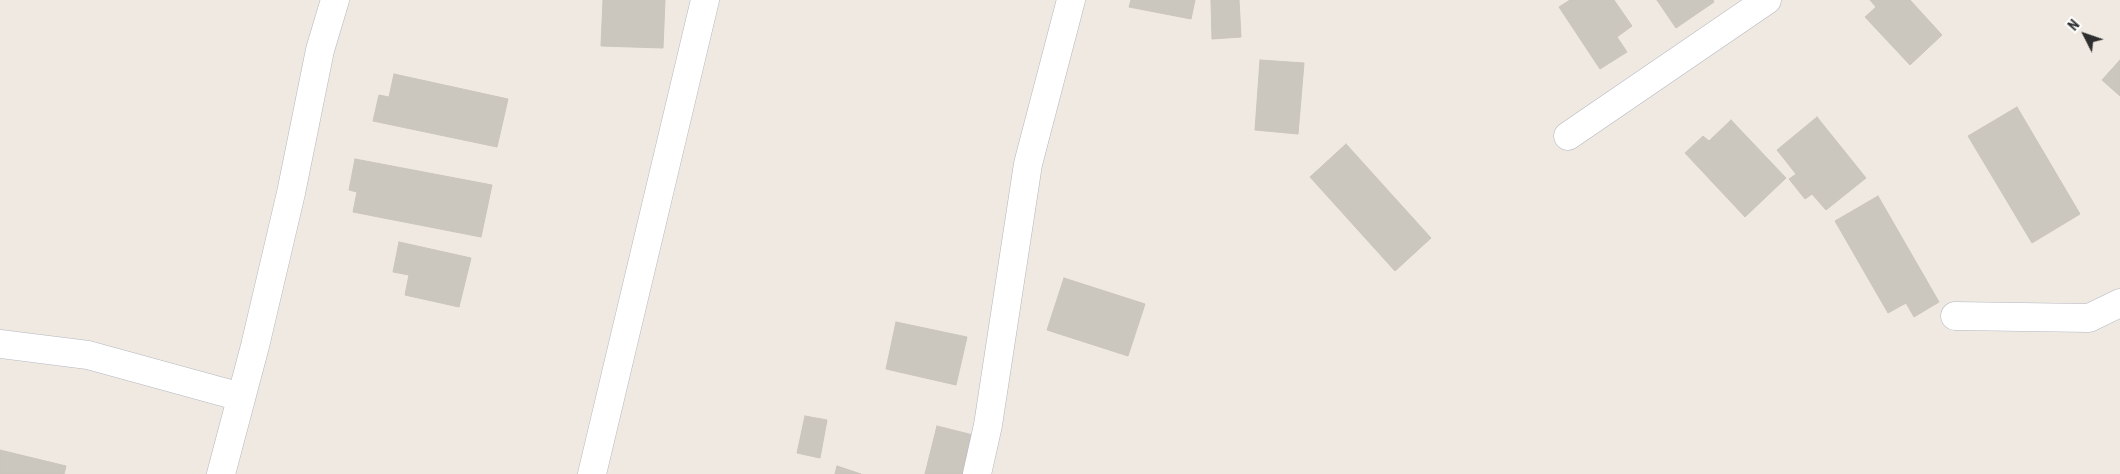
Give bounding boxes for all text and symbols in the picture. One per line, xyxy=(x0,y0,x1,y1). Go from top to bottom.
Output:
north arrow xyxy=(2060,10,2110,60)
text: N xyxy=(2065,17,2083,34)

